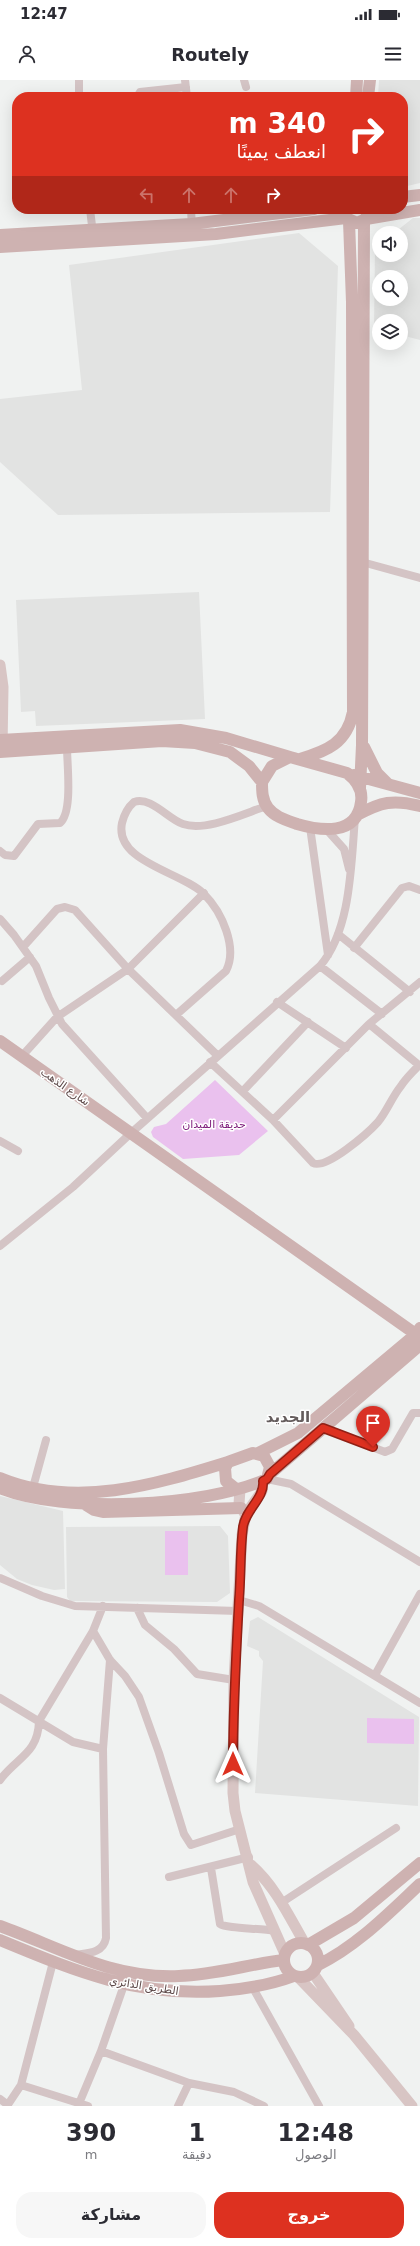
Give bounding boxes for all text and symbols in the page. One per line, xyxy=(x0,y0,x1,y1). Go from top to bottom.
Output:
text: 12:47 xyxy=(20,5,68,23)
icon: person xyxy=(16,43,38,65)
icon: menu xyxy=(382,43,404,65)
text: Routely xyxy=(171,44,249,65)
text: 340 m xyxy=(229,107,326,140)
icon: right xyxy=(340,108,392,160)
text: انعطف يمينًا xyxy=(236,141,326,162)
icon: left xyxy=(136,184,158,206)
icon: ahead xyxy=(178,184,200,206)
icon: ahead xyxy=(220,184,242,206)
icon: right xyxy=(262,184,284,206)
map controls xyxy=(372,226,408,350)
button: sound xyxy=(372,226,408,262)
button: search xyxy=(372,270,408,306)
button: layers xyxy=(372,314,408,350)
street label: شارع الذهب xyxy=(38,1065,92,1109)
park label: حديقة الميدان xyxy=(182,1118,246,1131)
pin xyxy=(356,1406,390,1447)
district label: الجديد xyxy=(266,1408,310,1426)
icon: arrive xyxy=(362,1412,384,1434)
position arrow xyxy=(212,1743,254,1785)
street label: الطريق الدائري xyxy=(108,1974,180,1999)
text: 390 xyxy=(66,2119,116,2147)
text: 1 xyxy=(189,2119,205,2147)
text: 12:48 xyxy=(278,2119,354,2147)
text: m xyxy=(85,2147,97,2162)
text: دقيقة xyxy=(182,2147,212,2162)
text: الوصول xyxy=(295,2147,337,2162)
button: مشاركة xyxy=(16,2192,206,2238)
button: خروج xyxy=(214,2192,404,2238)

